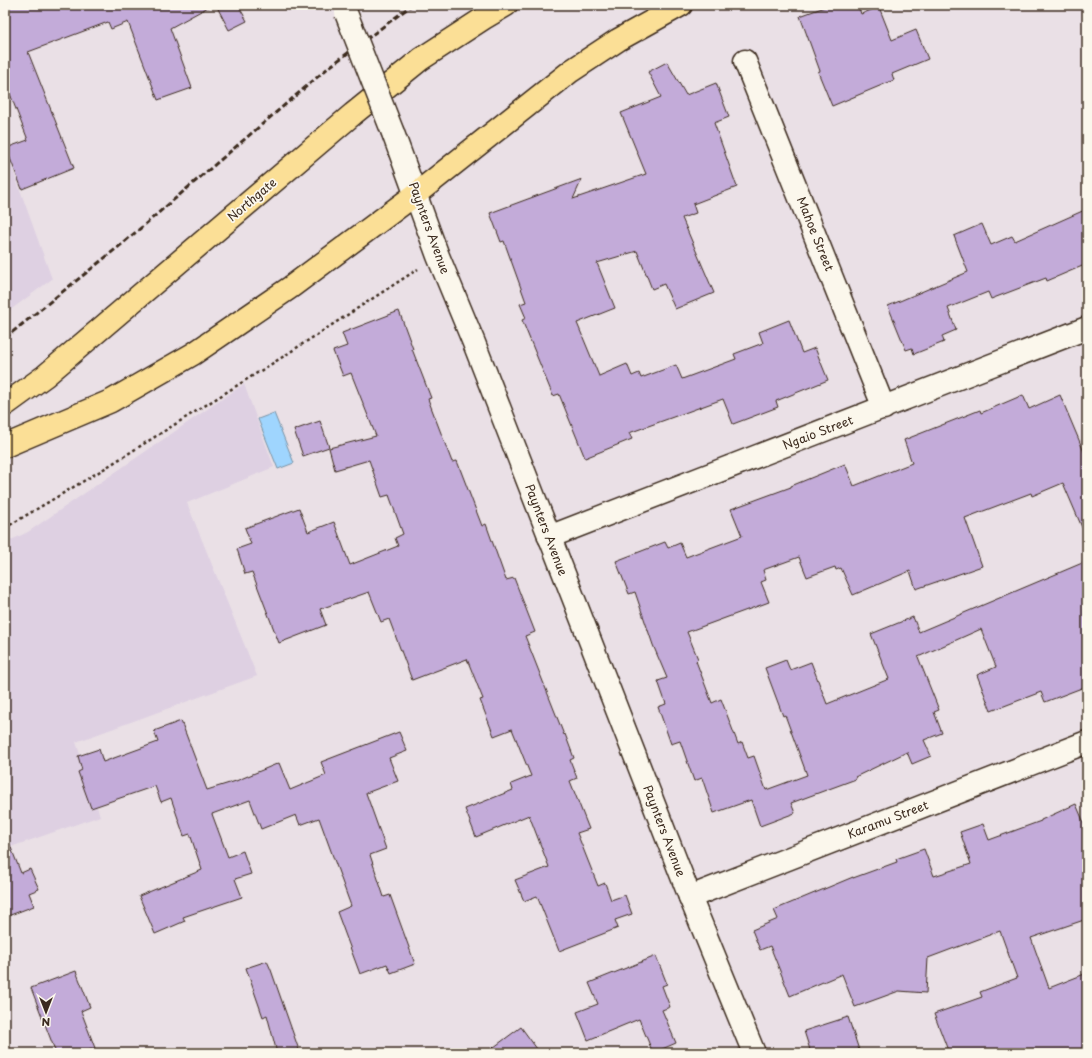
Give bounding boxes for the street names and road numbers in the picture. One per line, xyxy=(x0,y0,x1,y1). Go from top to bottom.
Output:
street label: Northgate xyxy=(223,173,280,225)
street label: Paynters Avenue xyxy=(405,179,455,277)
street label: Mahoe Street xyxy=(793,194,839,274)
street label: Ngaio Street xyxy=(780,410,856,454)
street label: Paynters Avenue xyxy=(521,481,573,578)
street label: Paynters Avenue xyxy=(639,782,691,879)
street label: Karamu Street xyxy=(845,795,931,843)

